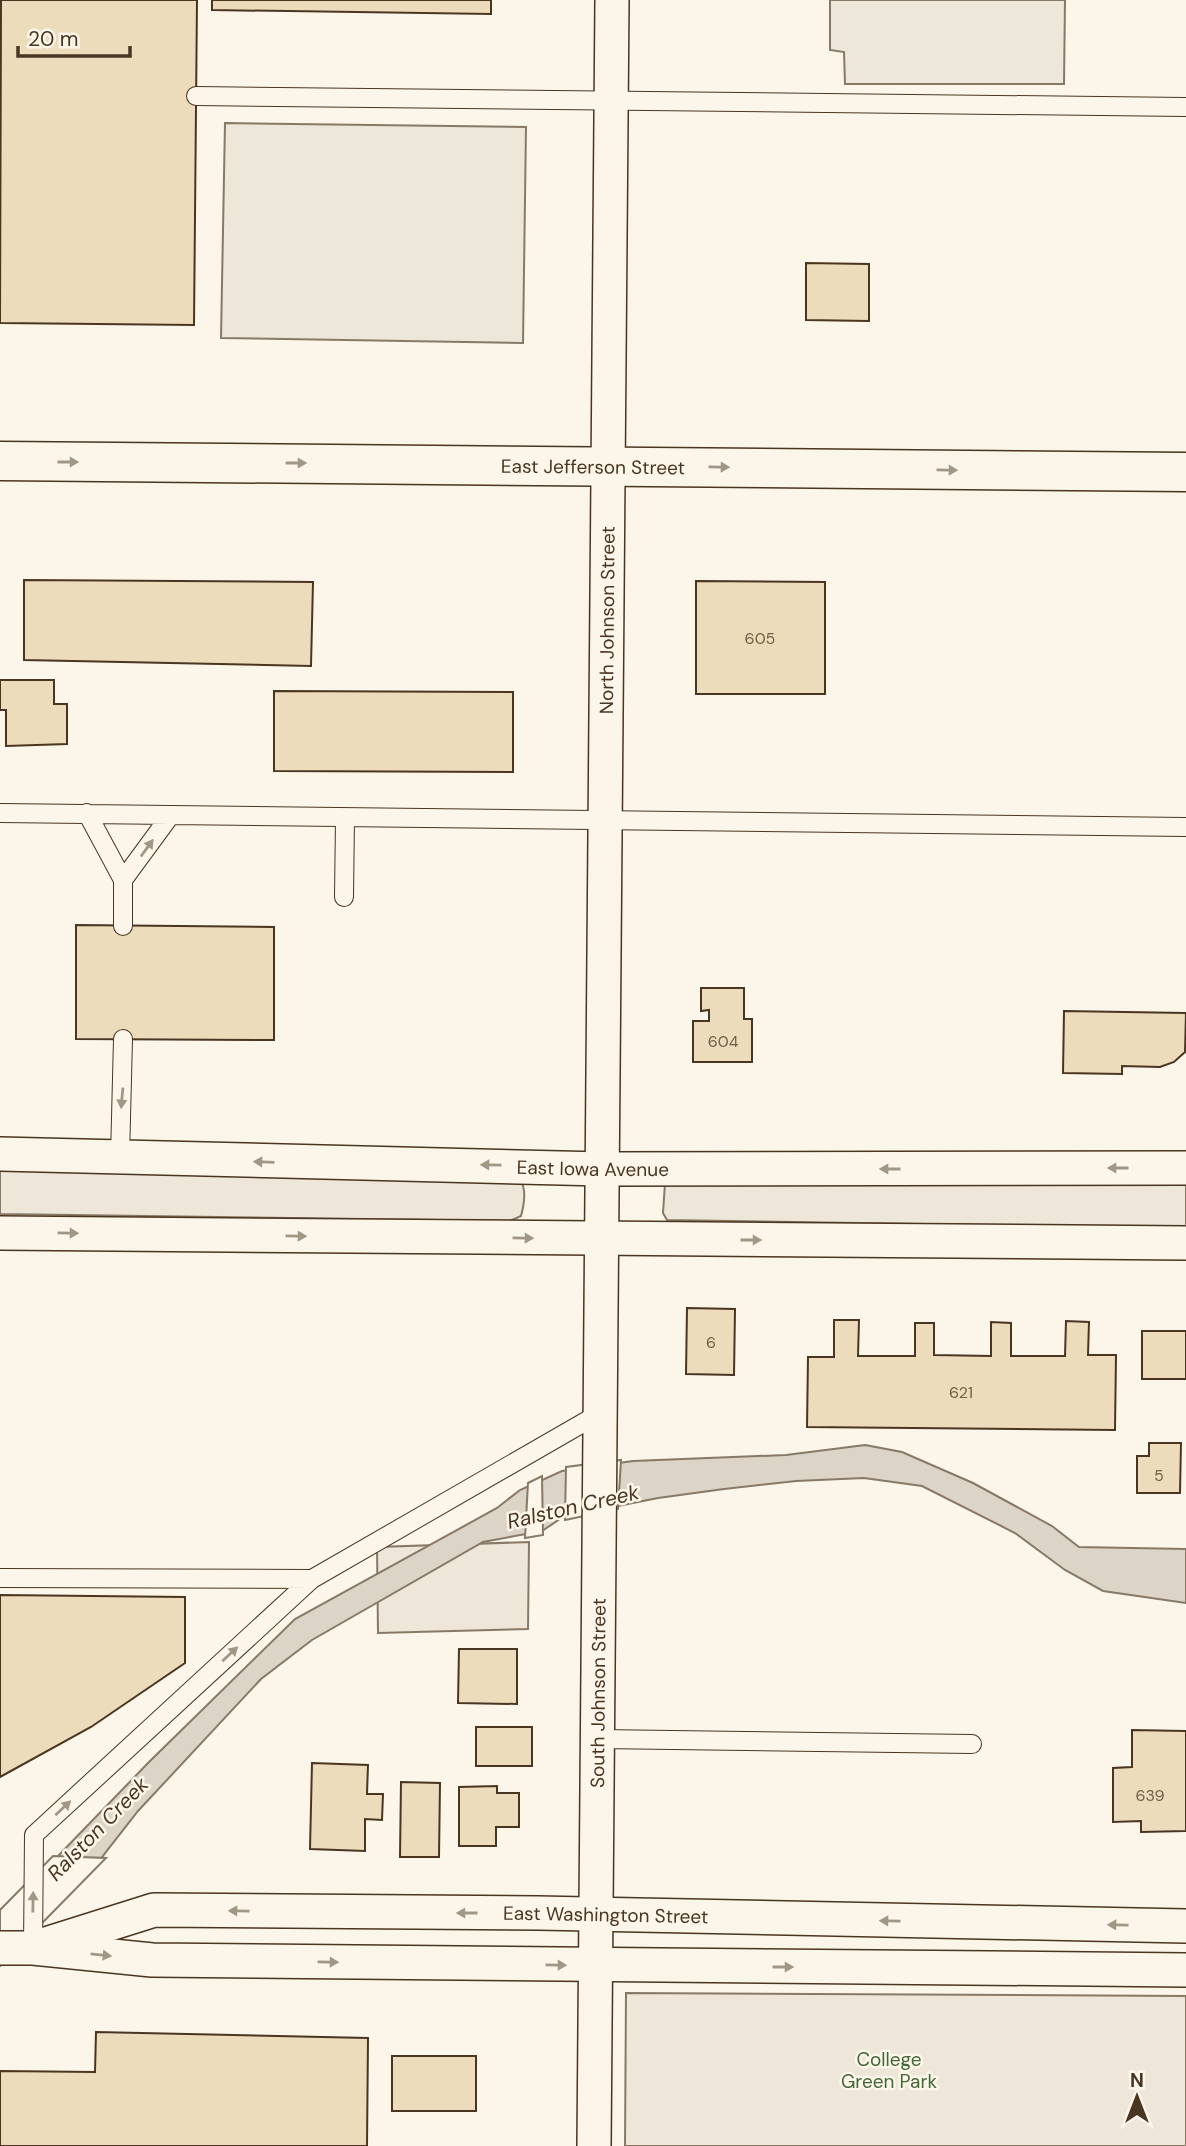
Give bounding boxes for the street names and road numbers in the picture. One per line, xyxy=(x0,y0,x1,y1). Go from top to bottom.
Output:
street label: East Jefferson Street xyxy=(501,454,685,480)
street label: North Johnson Street xyxy=(594,526,621,714)
street label: East Iowa Avenue xyxy=(516,1155,669,1182)
street label: South Johnson Street xyxy=(585,1598,612,1788)
street label: East Washington Street xyxy=(503,1901,709,1929)

